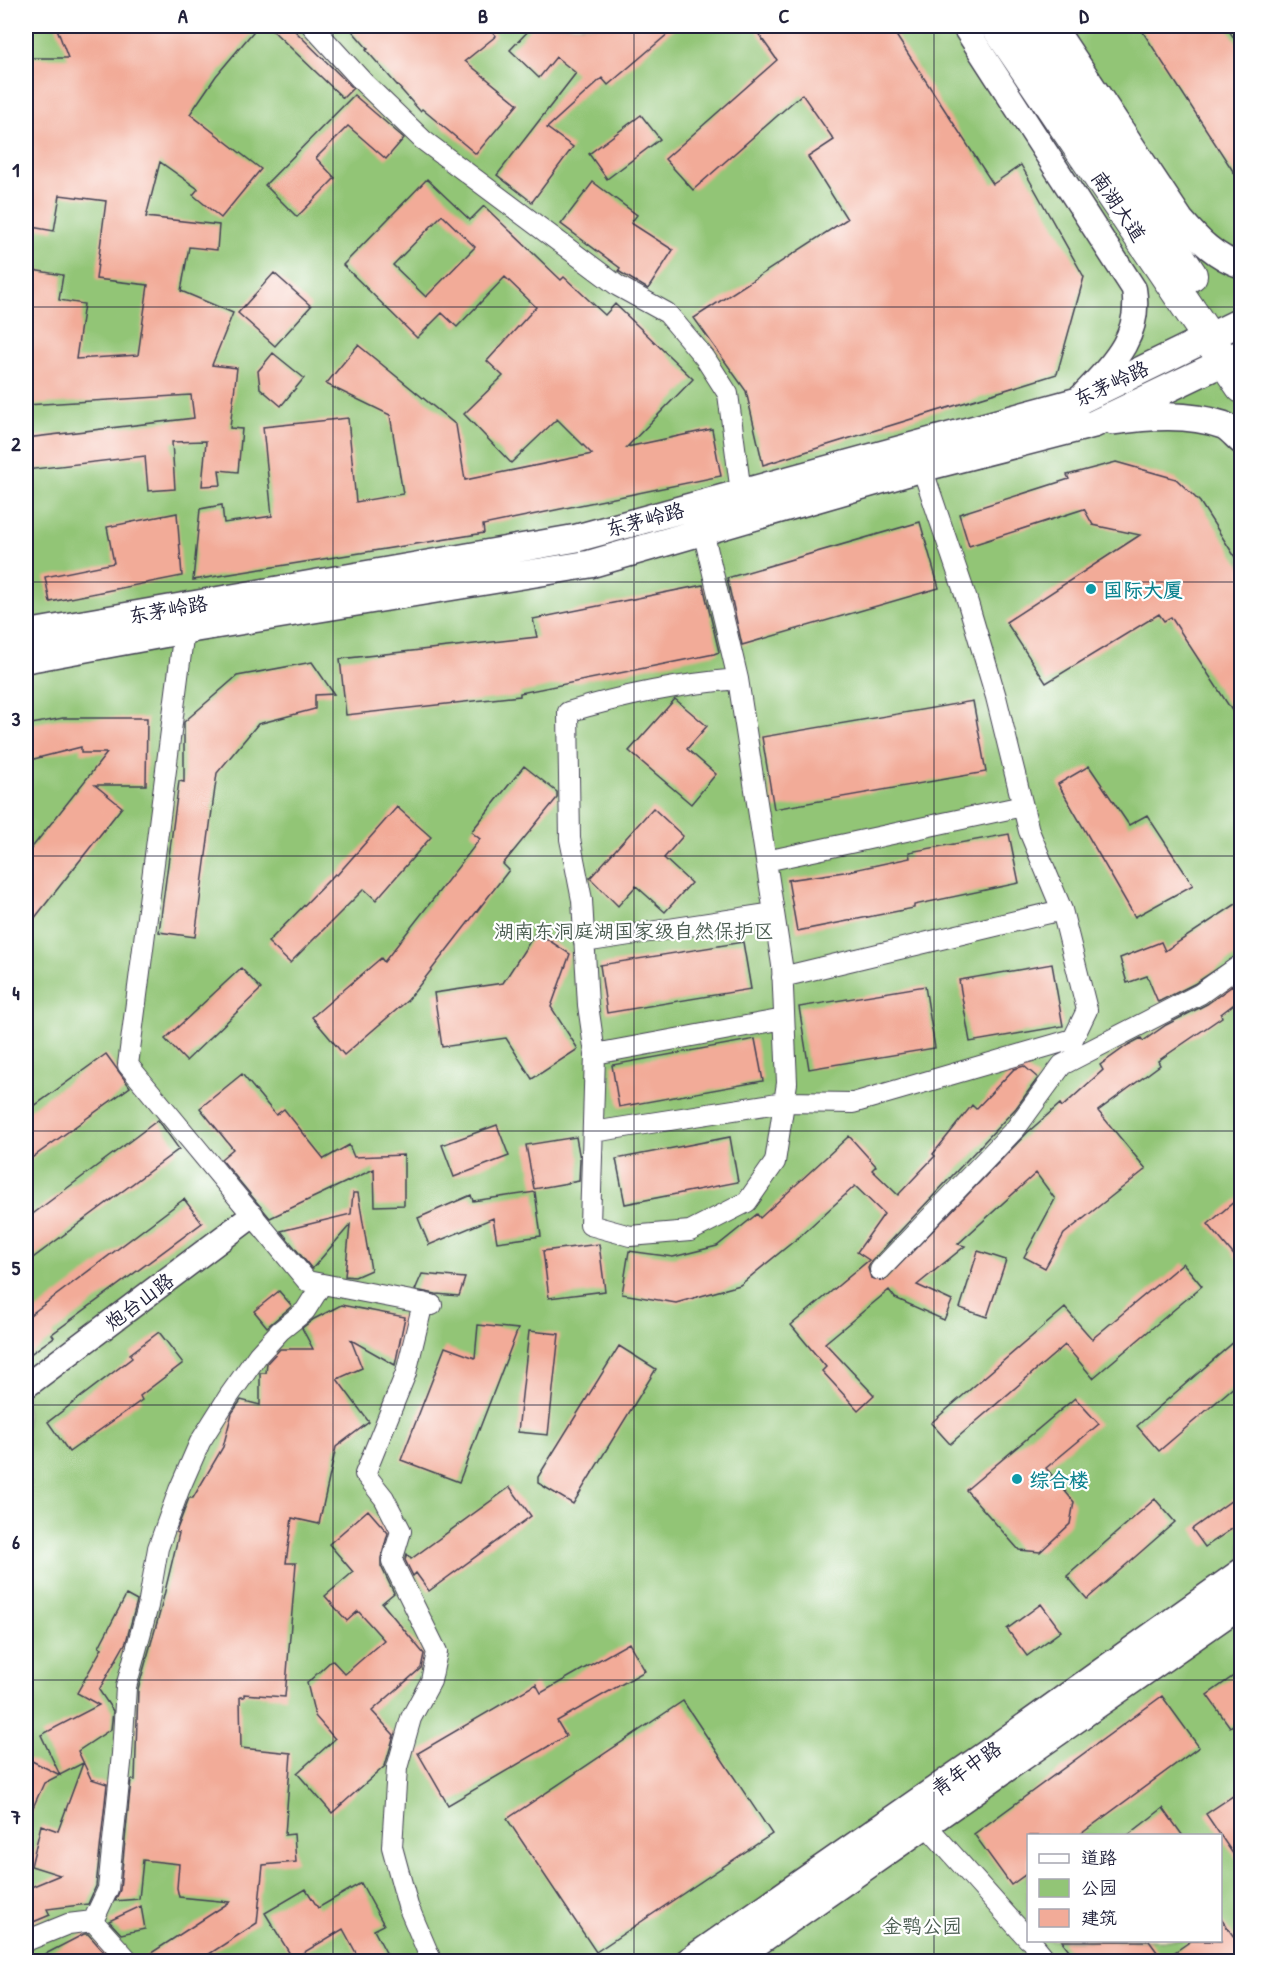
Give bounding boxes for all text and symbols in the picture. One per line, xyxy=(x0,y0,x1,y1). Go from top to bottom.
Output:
text: A xyxy=(178,2,188,29)
text: B xyxy=(478,2,488,29)
text: C xyxy=(779,2,790,29)
text: D xyxy=(1079,2,1089,29)
text: 1 xyxy=(12,156,20,183)
street label: 南湖大道 xyxy=(1085,165,1153,247)
street label: 东茅岭路 xyxy=(1069,353,1154,412)
text: 2 xyxy=(11,430,21,457)
street label: 东茅岭路 xyxy=(603,495,688,542)
place label: 国际大厦 xyxy=(1103,576,1183,603)
marker: 国际大厦 xyxy=(1084,582,1098,596)
street label: 东茅岭路 xyxy=(126,589,211,629)
text: 3 xyxy=(12,705,21,732)
park label: 湖南东洞庭湖国家级自然保护区 xyxy=(494,917,774,944)
text: 4 xyxy=(12,979,20,1006)
text: 5 xyxy=(12,1254,21,1281)
street label: 炮台山路 xyxy=(99,1266,180,1336)
place label: 综合楼 xyxy=(1029,1466,1089,1493)
marker: 综合楼 xyxy=(1010,1472,1024,1486)
text: 6 xyxy=(12,1528,20,1555)
street label: 青年中路 xyxy=(925,1733,1007,1802)
text: 7 xyxy=(10,1803,21,1830)
legend xyxy=(1027,1834,1222,1942)
text: 道路 xyxy=(1081,1845,1117,1870)
text: 公园 xyxy=(1081,1875,1117,1900)
text: 建筑 xyxy=(1081,1905,1117,1930)
park label: 金鹗公园 xyxy=(882,1912,962,1939)

